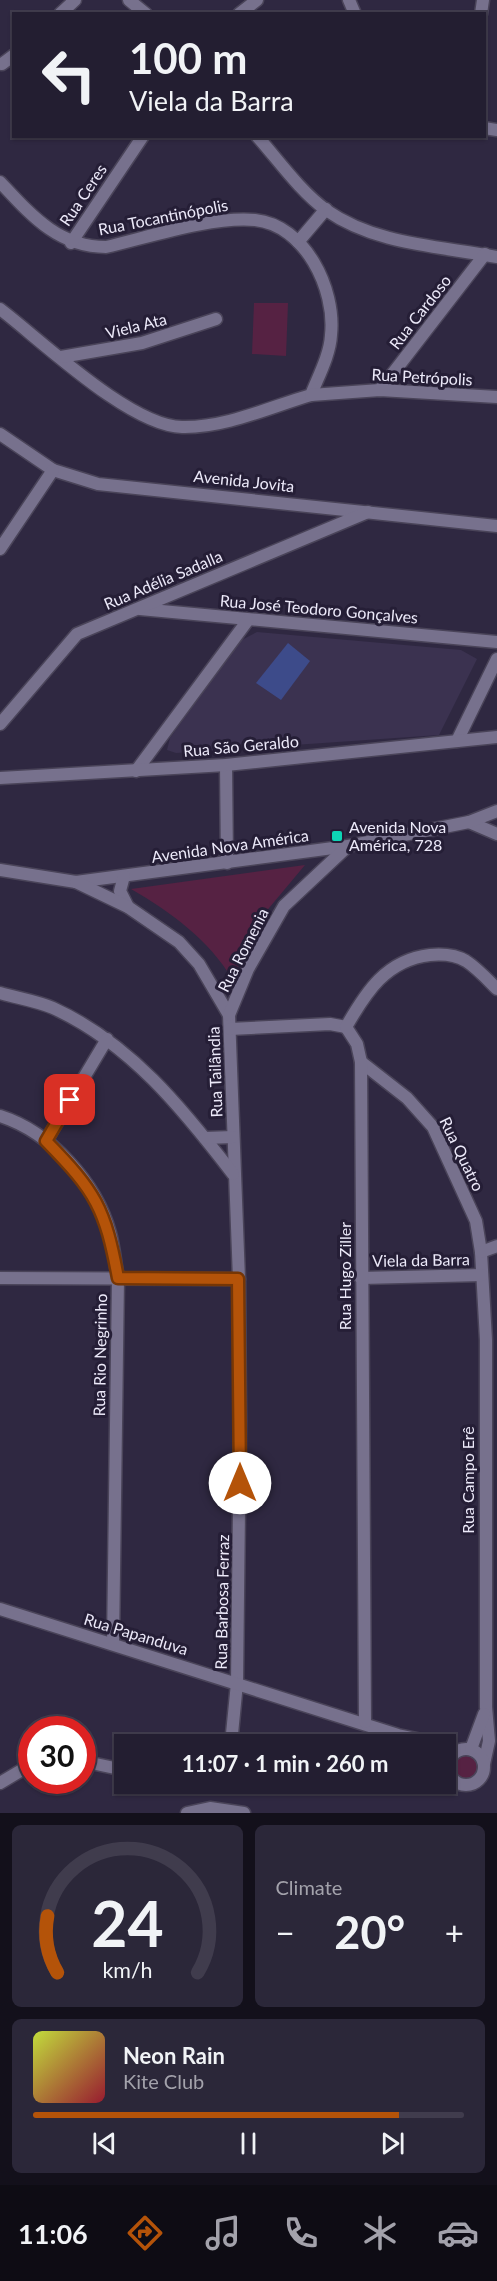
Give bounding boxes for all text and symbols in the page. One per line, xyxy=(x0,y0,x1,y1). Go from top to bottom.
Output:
text: 100 m xyxy=(129,33,247,83)
icon: left xyxy=(30,36,108,114)
text: Viela da Barra xyxy=(129,84,294,117)
street label: Rua Ceres xyxy=(55,160,110,229)
street label: Rua Tocantinópolis xyxy=(96,195,229,238)
street label: Rua Cardoso xyxy=(385,271,454,353)
street label: Viela Ata xyxy=(103,309,168,342)
street label: Rua Petrópolis xyxy=(371,364,473,389)
street label: Avenida Jovita xyxy=(193,466,295,495)
street label: Rua Adélia Sadalla xyxy=(101,546,225,613)
street label: Rua José Teodoro Gonçalves xyxy=(219,590,419,627)
street label: Rua São Geraldo xyxy=(182,731,299,760)
place label: Avenida Nova América, 728 xyxy=(349,817,446,854)
street label: Avenida Nova América xyxy=(150,825,310,866)
marker: Avenida Nova América, 728 xyxy=(330,829,344,843)
street label: Rua Romenia xyxy=(213,905,272,995)
street label: Rua Tailândia xyxy=(203,1026,226,1118)
pin xyxy=(44,1074,95,1125)
icon: arrive xyxy=(53,1083,86,1116)
street label: Rua Quatro xyxy=(436,1113,489,1194)
street label: Rua Hugo Ziller xyxy=(335,1222,354,1330)
street label: Viela da Barra xyxy=(372,1249,470,1270)
street label: Rua Rio Negrinho xyxy=(89,1293,110,1417)
street label: Rua Campo Erê xyxy=(458,1426,477,1534)
position arrow xyxy=(208,1451,272,1515)
street label: Rua Barbosa Ferraz xyxy=(211,1534,232,1670)
street label: Rua Papanduva xyxy=(82,1609,190,1658)
speed limit sign: 30 xyxy=(18,1716,96,1794)
text: 11:07 · 1 min · 260 m xyxy=(182,1750,388,1777)
text: Climate xyxy=(276,1875,342,1899)
text: 24 xyxy=(91,1885,163,1960)
text: 20° xyxy=(334,1905,405,1959)
text: − xyxy=(276,1912,295,1952)
text: + xyxy=(445,1912,464,1952)
text: km/h xyxy=(102,1957,152,1983)
text: Neon Rain xyxy=(123,2042,225,2069)
text: Kite Club xyxy=(123,2069,204,2093)
icon: previous xyxy=(88,2127,121,2160)
icon: pause xyxy=(232,2127,265,2160)
icon: next xyxy=(376,2127,409,2160)
icon: directions xyxy=(124,2212,166,2254)
icon: music xyxy=(202,2212,244,2254)
icon: phone xyxy=(280,2212,322,2254)
icon: climate xyxy=(359,2212,401,2254)
icon: car xyxy=(437,2212,479,2254)
text: 11:06 xyxy=(18,2217,88,2250)

